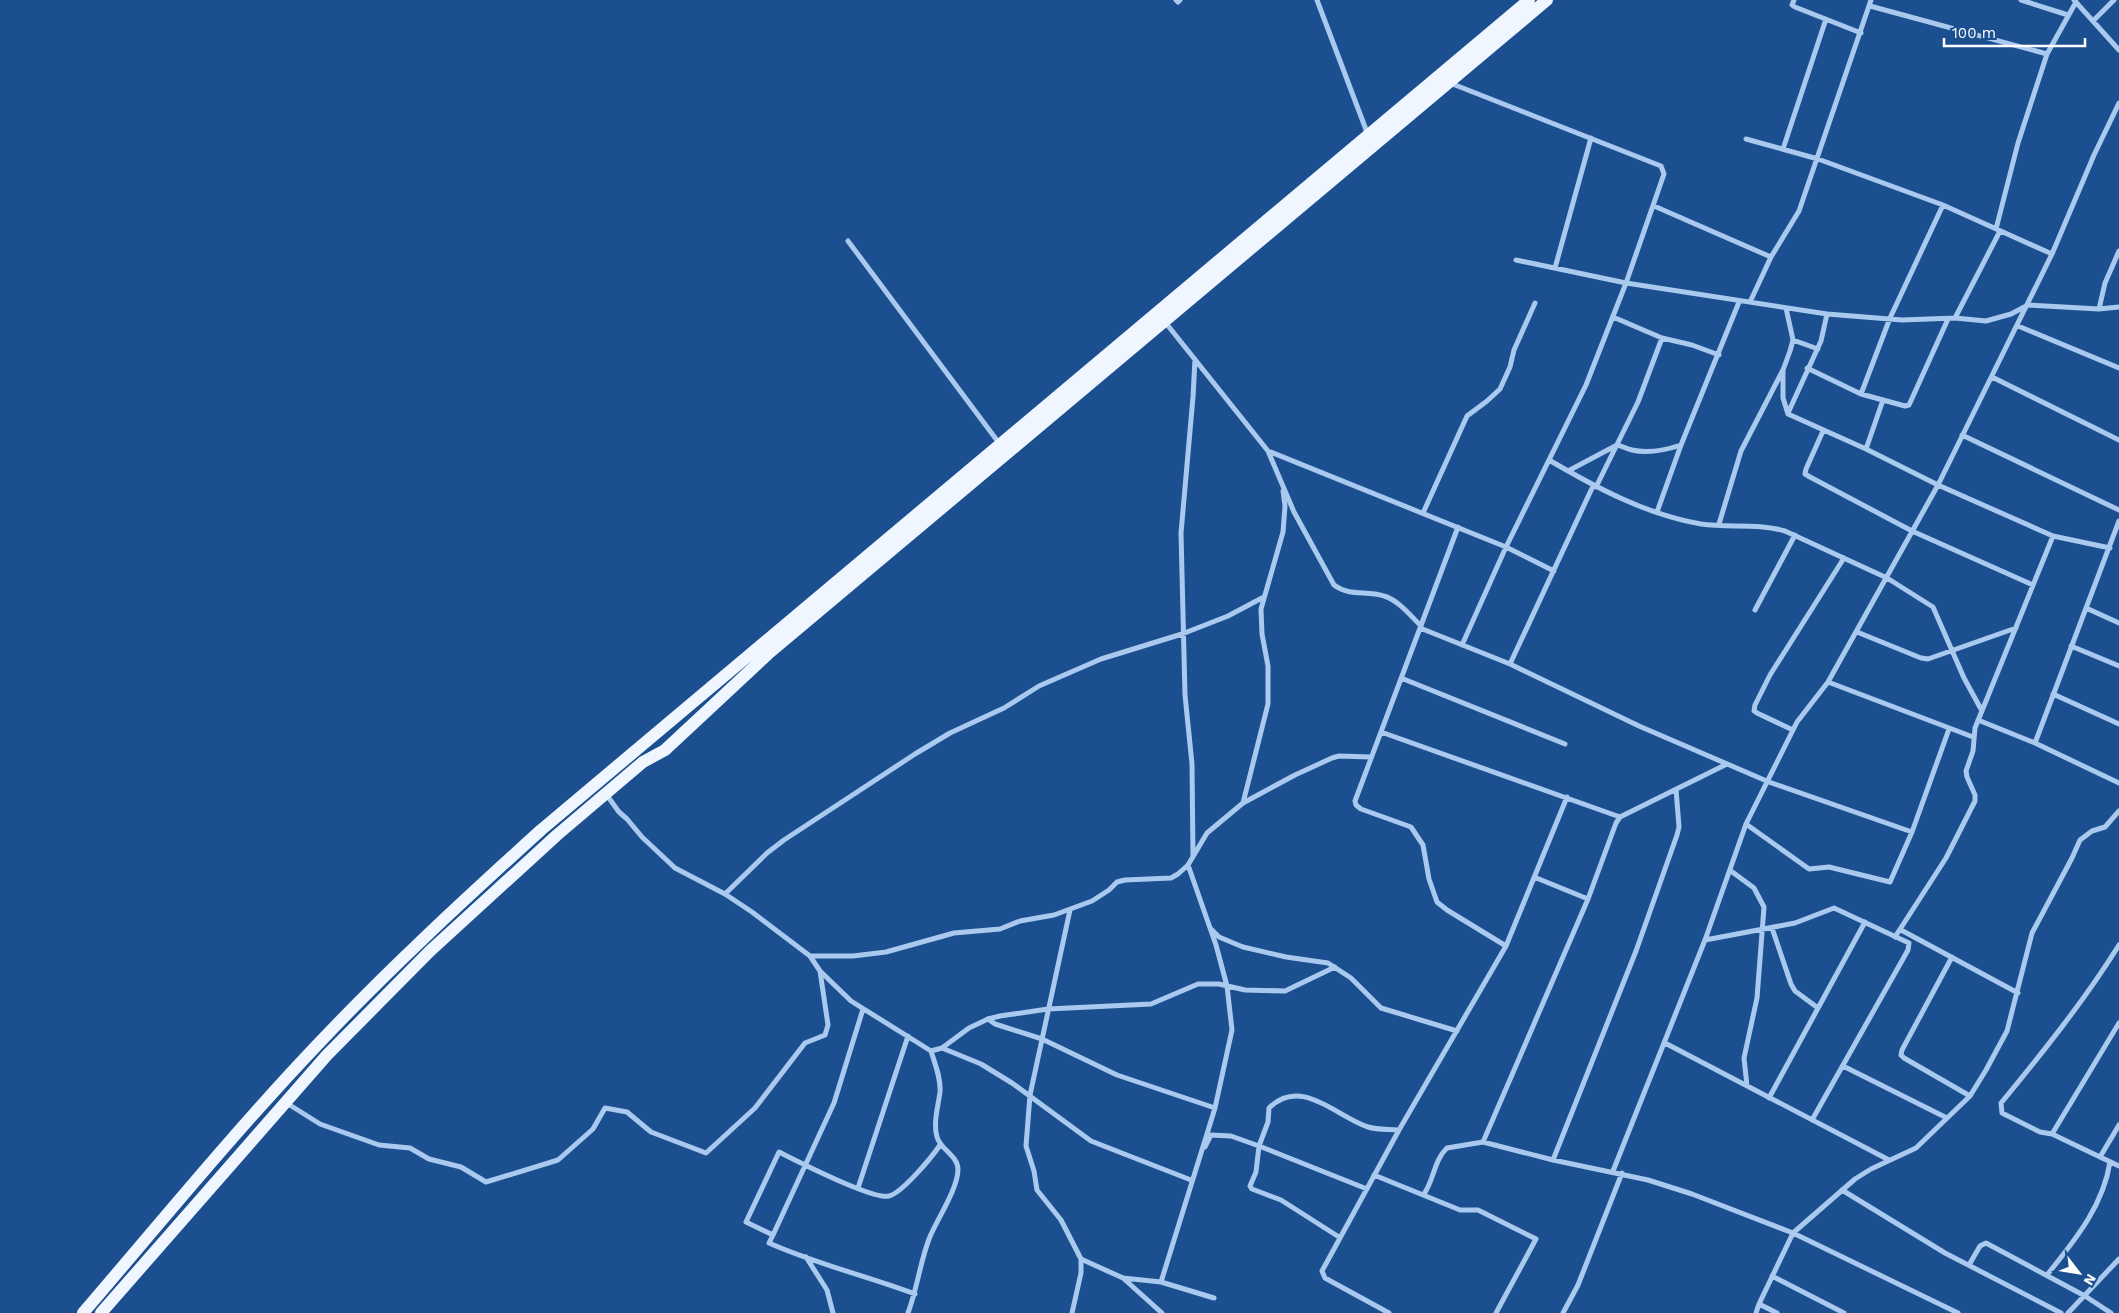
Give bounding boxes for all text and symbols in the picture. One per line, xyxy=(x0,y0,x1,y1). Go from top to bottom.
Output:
scale bar xyxy=(1944,15,2085,47)
text: 100 m xyxy=(1952,24,1996,42)
north arrow xyxy=(2054,1248,2104,1298)
text: N xyxy=(2081,1271,2100,1288)

